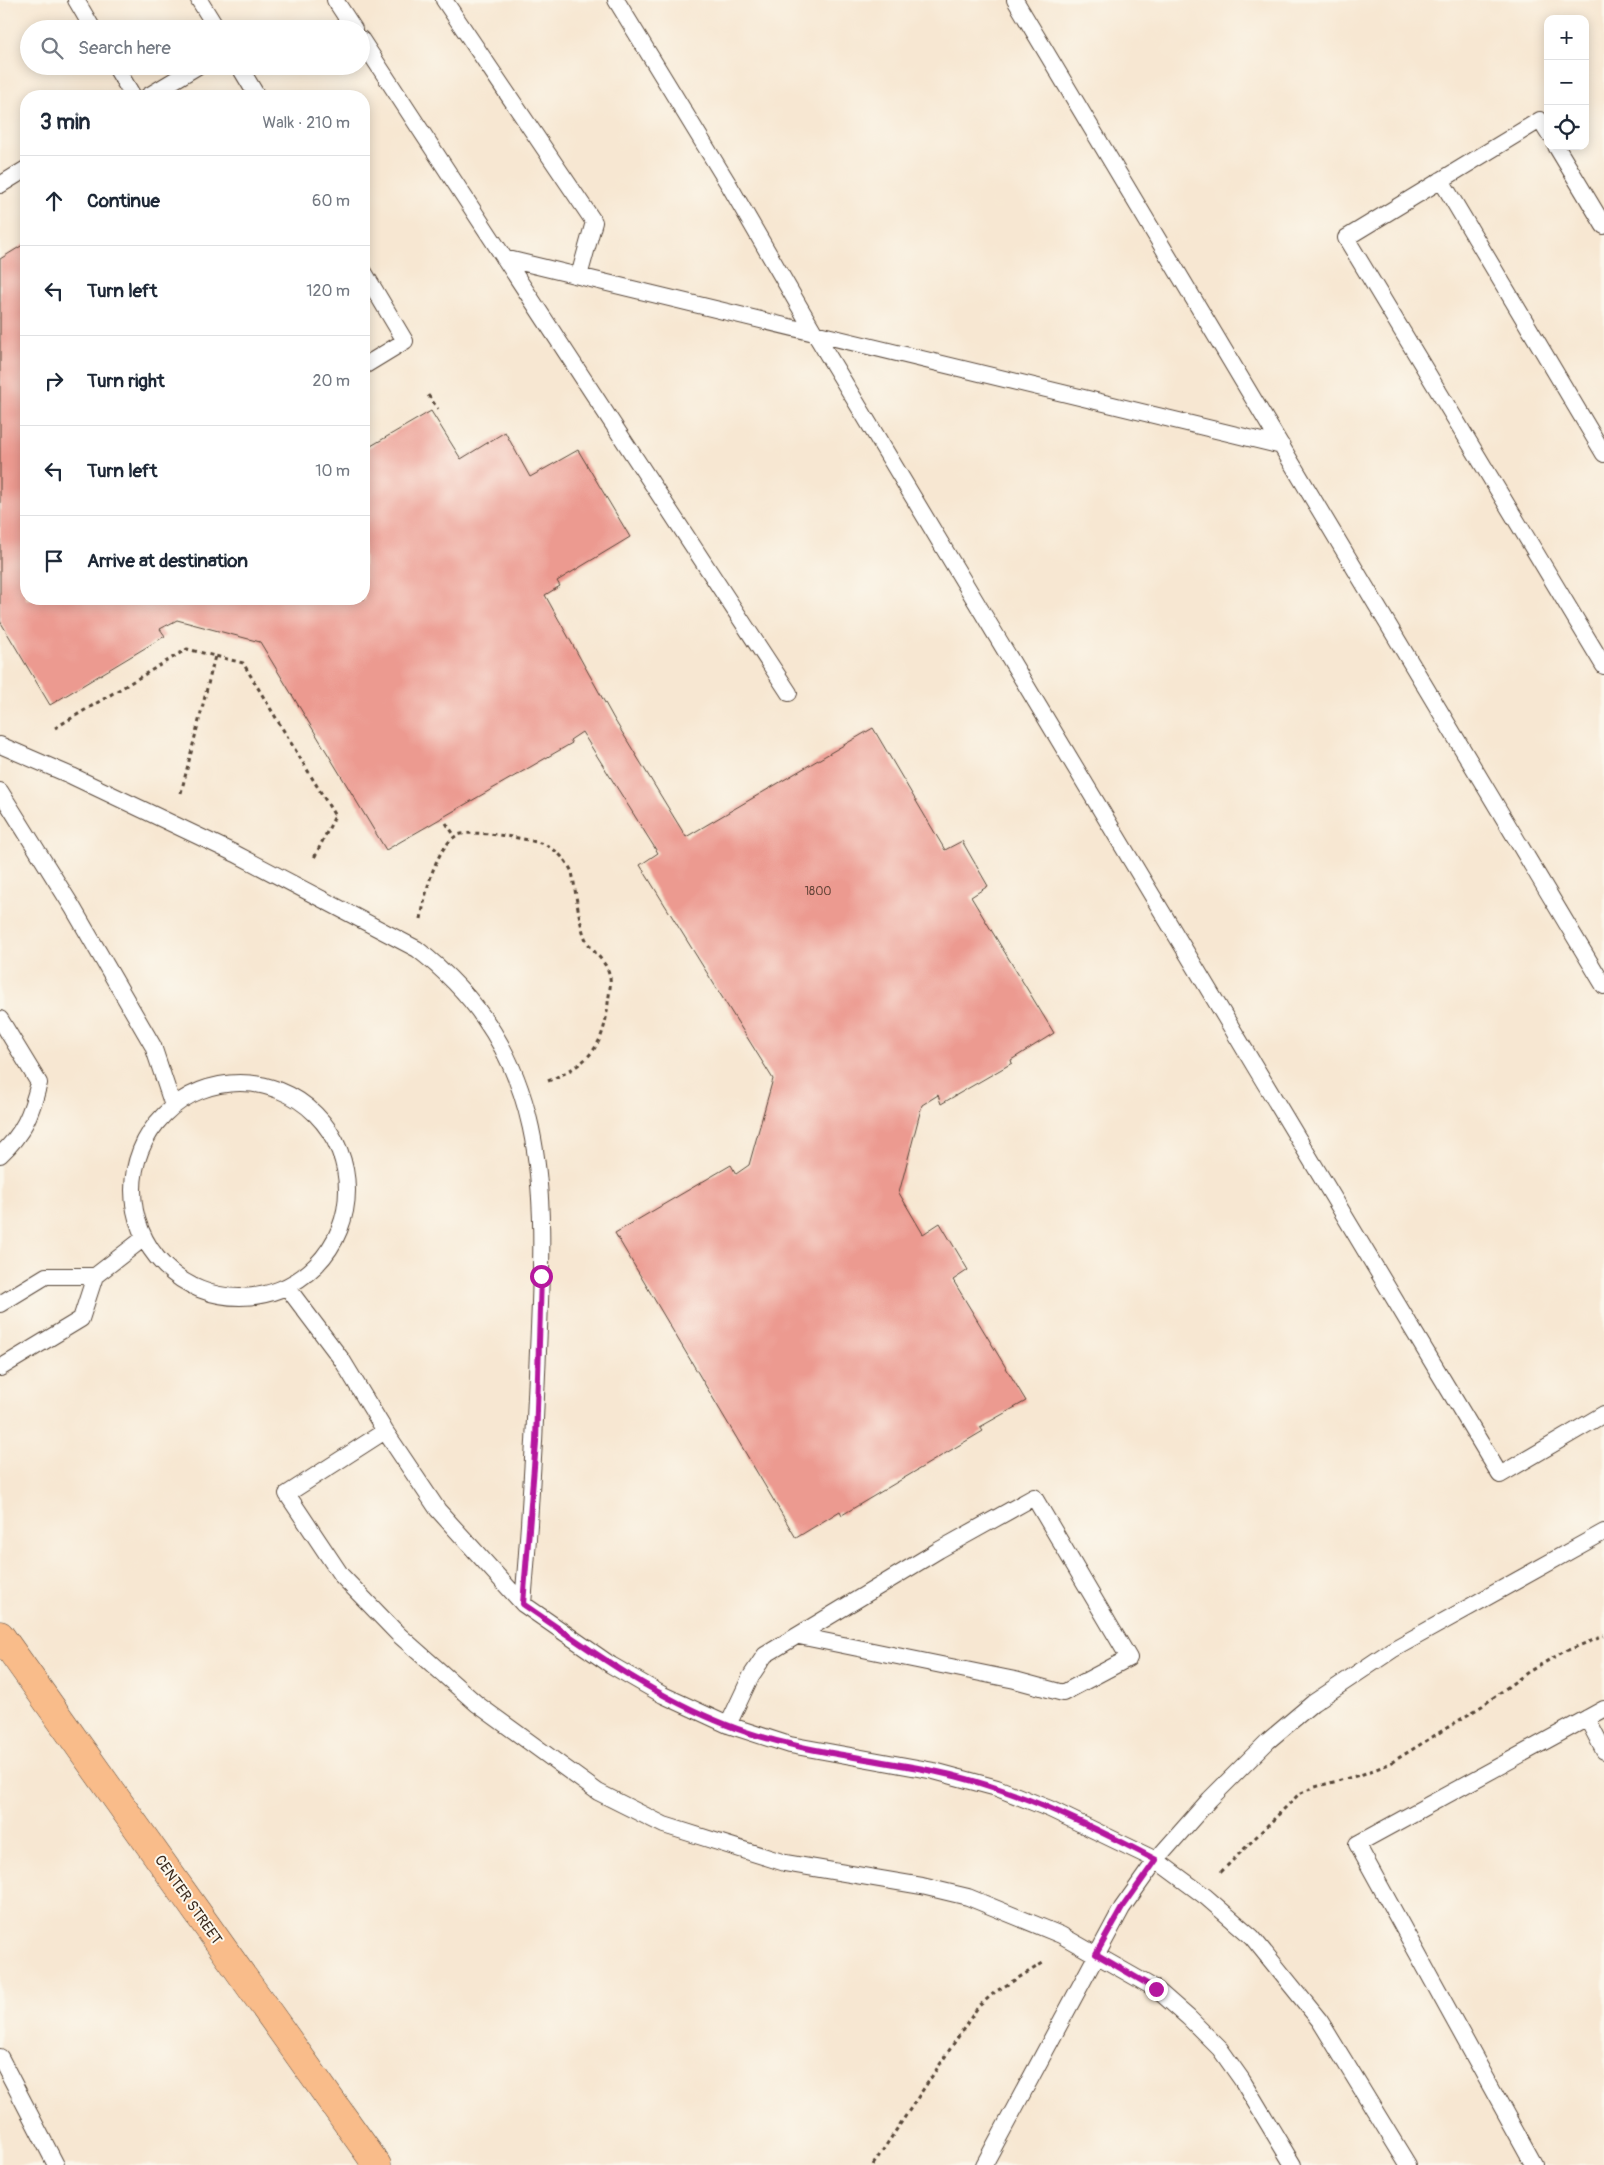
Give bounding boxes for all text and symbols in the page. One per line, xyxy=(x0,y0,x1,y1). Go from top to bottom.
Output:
map controls xyxy=(1544,15,1589,150)
button: + xyxy=(1544,15,1589,60)
search box xyxy=(20,20,370,75)
icon: search xyxy=(38,34,66,62)
text: Search here xyxy=(78,36,171,60)
button: − xyxy=(1544,60,1589,105)
button: locate xyxy=(1544,105,1589,150)
text: 3 min xyxy=(40,109,90,136)
text: Walk · 210 m xyxy=(262,113,350,133)
icon: ahead xyxy=(40,187,68,215)
text: Continue xyxy=(87,189,160,213)
text: 60 m xyxy=(312,191,350,211)
icon: left xyxy=(40,277,68,305)
text: Turn left xyxy=(87,279,157,303)
text: 120 m xyxy=(306,281,350,301)
icon: right xyxy=(40,367,68,395)
text: Turn right xyxy=(87,369,165,393)
text: 20 m xyxy=(312,371,350,391)
icon: left xyxy=(40,457,68,485)
text: Turn left xyxy=(87,459,157,483)
text: 10 m xyxy=(315,461,350,481)
icon: arrive xyxy=(40,547,68,575)
text: Arrive at destination xyxy=(87,549,248,573)
house number: 1800 xyxy=(804,884,832,899)
route start xyxy=(530,1265,553,1288)
street label: CENTER STREET xyxy=(150,1851,226,1949)
route end xyxy=(1145,1978,1168,2001)

